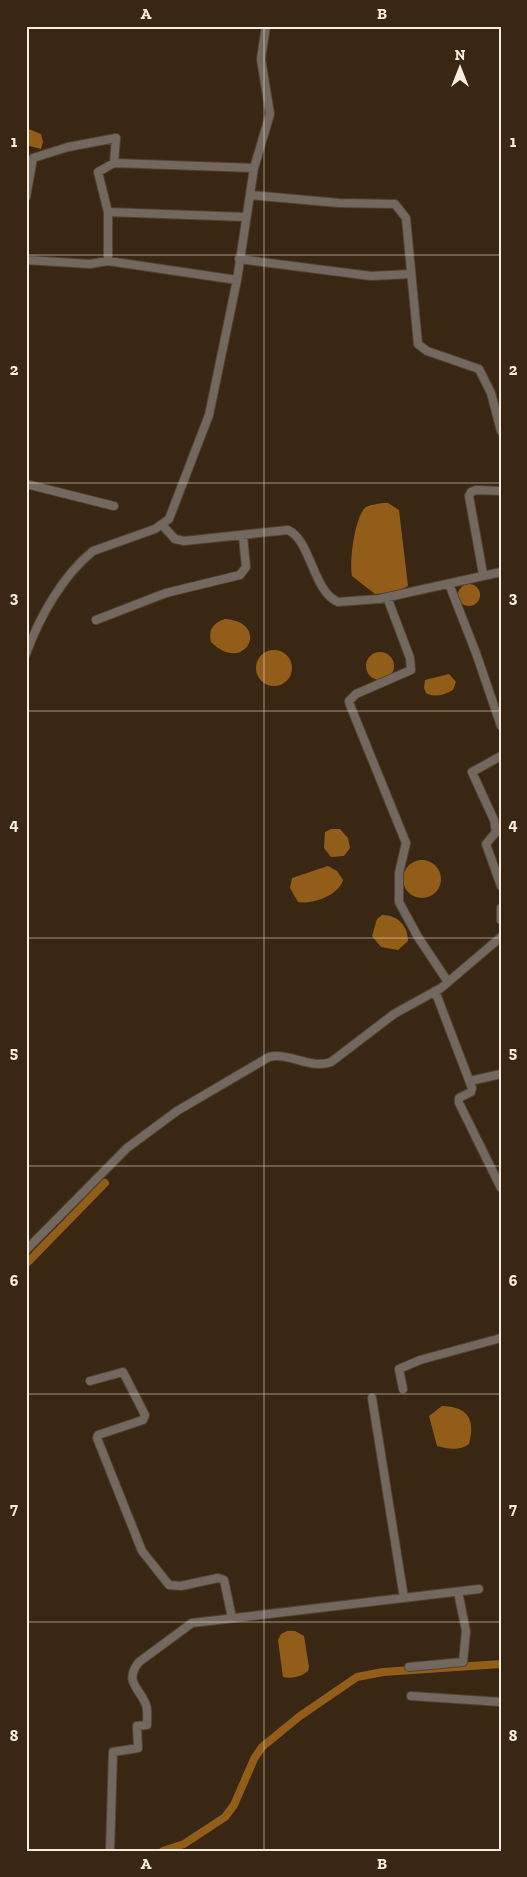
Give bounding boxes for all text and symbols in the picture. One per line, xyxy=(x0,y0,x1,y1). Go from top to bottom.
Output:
text: A xyxy=(141,4,152,23)
text: B xyxy=(377,4,387,23)
north arrow xyxy=(434,42,484,92)
text: N xyxy=(455,47,466,64)
text: 1 xyxy=(11,132,18,151)
text: 1 xyxy=(510,132,517,151)
text: 2 xyxy=(10,360,19,379)
text: 2 xyxy=(509,360,518,379)
text: 3 xyxy=(10,588,19,607)
text: 3 xyxy=(509,588,518,607)
text: 4 xyxy=(9,815,19,834)
text: 4 xyxy=(508,815,518,834)
text: 5 xyxy=(10,1043,18,1062)
text: 5 xyxy=(509,1043,517,1062)
text: 6 xyxy=(10,1271,19,1290)
text: 6 xyxy=(509,1271,518,1290)
text: 7 xyxy=(10,1499,18,1518)
text: 7 xyxy=(509,1499,517,1518)
text: 8 xyxy=(10,1726,19,1745)
text: 8 xyxy=(509,1726,518,1745)
text: A xyxy=(141,1854,152,1873)
text: B xyxy=(377,1854,387,1873)

